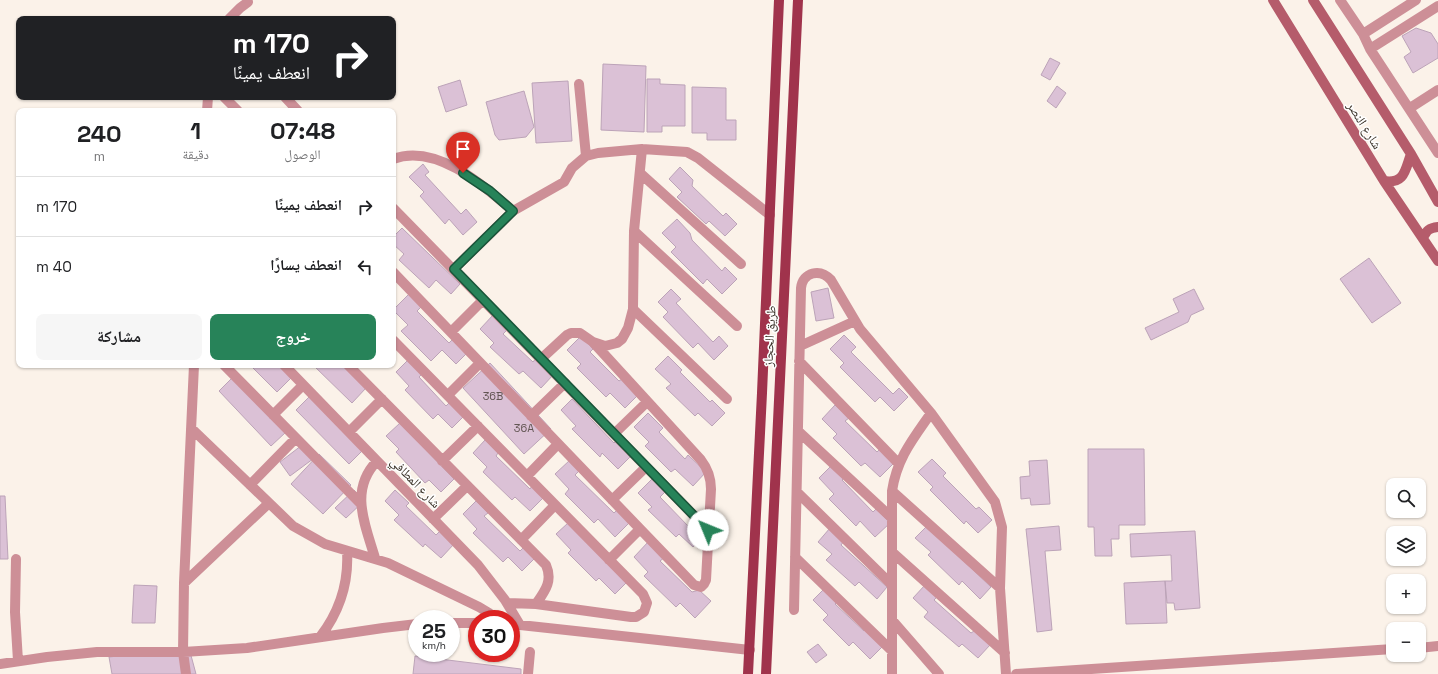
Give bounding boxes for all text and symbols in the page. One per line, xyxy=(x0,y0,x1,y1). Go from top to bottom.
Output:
text: 170 m xyxy=(233,25,310,61)
icon: right xyxy=(324,32,376,84)
text: انعطف يمينًا xyxy=(233,61,310,84)
street label: شارع النصر xyxy=(1342,97,1386,153)
text: 1 xyxy=(190,115,201,146)
text: 07:48 xyxy=(270,115,335,146)
text: 240 xyxy=(77,118,122,149)
pin xyxy=(446,132,480,173)
icon: arrive xyxy=(452,138,474,160)
text: دقيقة xyxy=(183,146,209,163)
text: الوصول xyxy=(285,146,320,163)
text: m xyxy=(94,148,105,165)
text: انعطف يمينًا xyxy=(275,195,342,214)
icon: right xyxy=(354,196,376,218)
text: 170 m xyxy=(36,197,77,216)
text: انعطف يسارًا xyxy=(270,255,342,274)
icon: left xyxy=(354,256,376,278)
text: 40 m xyxy=(36,257,72,276)
street label: طريق الحجاز xyxy=(759,305,780,368)
button: مشاركة xyxy=(36,314,202,360)
button: خروج xyxy=(210,314,376,360)
house number: 36B xyxy=(483,389,503,403)
house number: 36A xyxy=(514,421,534,435)
street label: شارع المطافي xyxy=(385,453,444,513)
map controls xyxy=(1386,478,1426,662)
button: search xyxy=(1386,478,1426,518)
position arrow xyxy=(687,509,729,551)
button: layers xyxy=(1386,526,1426,566)
button: + xyxy=(1386,574,1426,614)
speed limit sign: 30 xyxy=(468,610,520,662)
text: 25 xyxy=(422,618,446,644)
button: − xyxy=(1386,622,1426,662)
text: km/h xyxy=(422,639,446,652)

